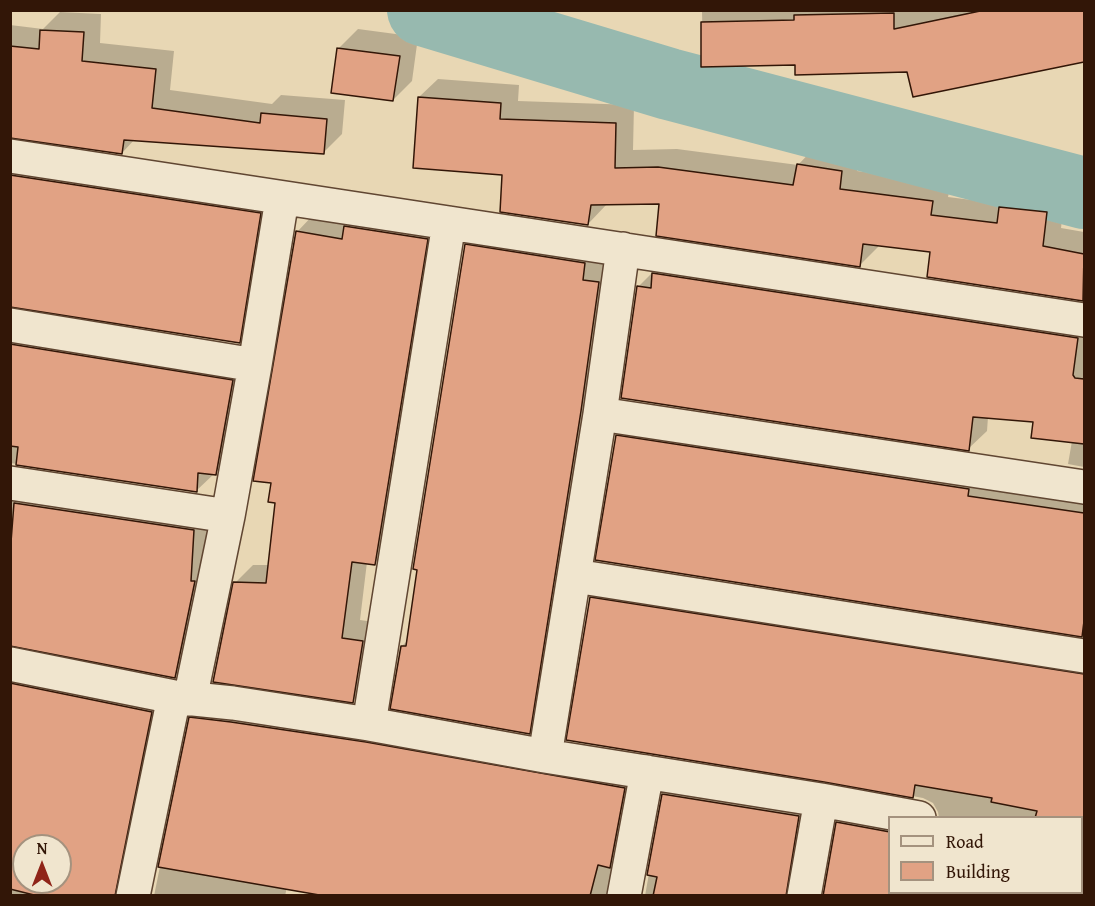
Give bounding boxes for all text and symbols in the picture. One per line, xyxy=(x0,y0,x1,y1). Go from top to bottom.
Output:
legend xyxy=(888,816,1083,894)
text: Road xyxy=(946,828,984,855)
north arrow xyxy=(12,834,72,894)
text: N xyxy=(37,836,47,860)
text: Building xyxy=(946,858,1010,885)

